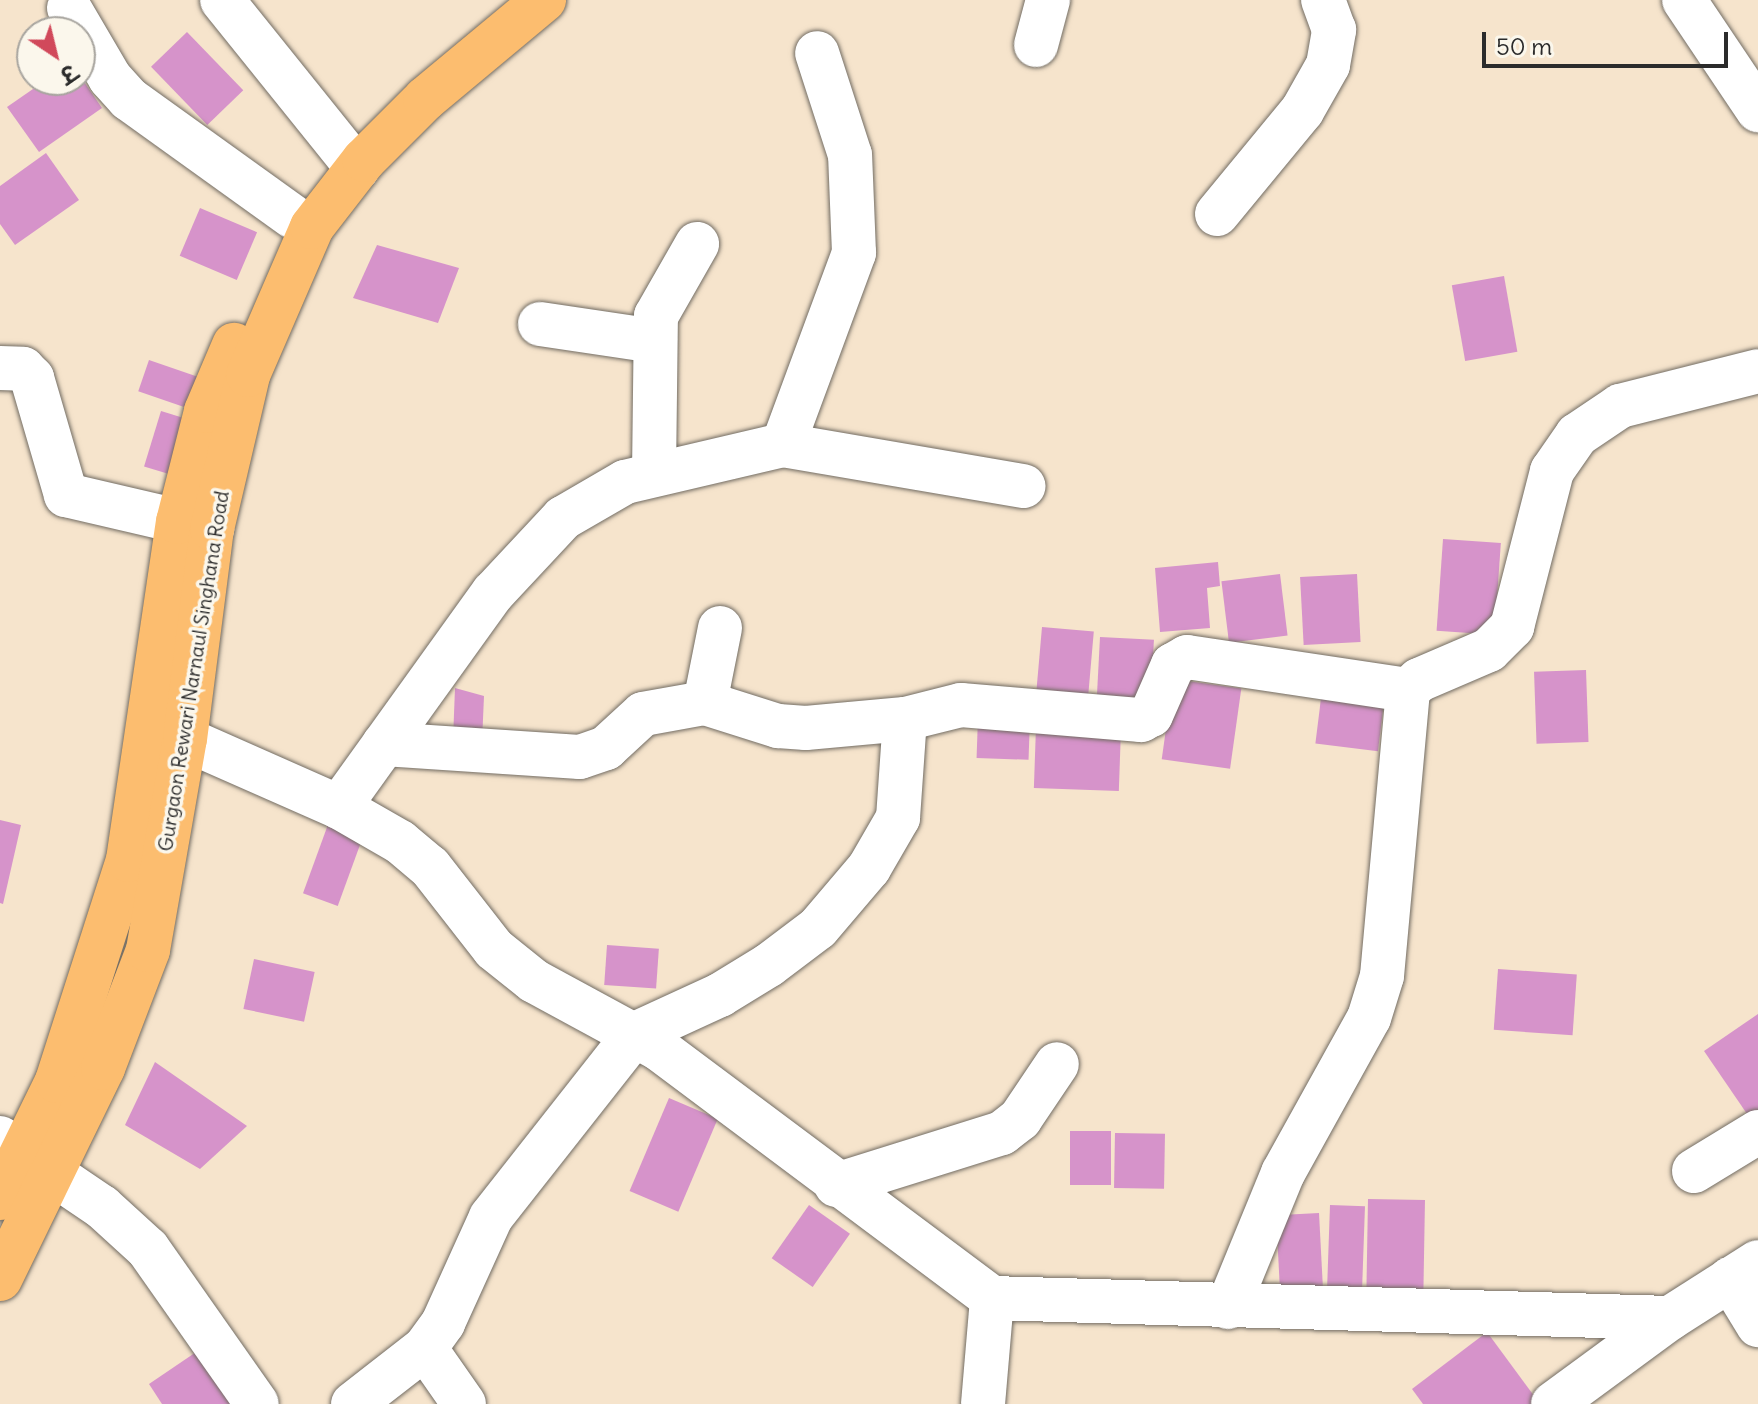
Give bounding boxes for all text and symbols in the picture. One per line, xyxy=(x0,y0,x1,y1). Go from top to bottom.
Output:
north arrow xyxy=(16,16,96,96)
scale bar xyxy=(1486,16,1732,66)
text: 50 m xyxy=(1496,31,1552,61)
text: उ xyxy=(55,58,83,90)
street label: Gurgaon Rewari Narnaul Singhana Road xyxy=(153,489,233,853)

